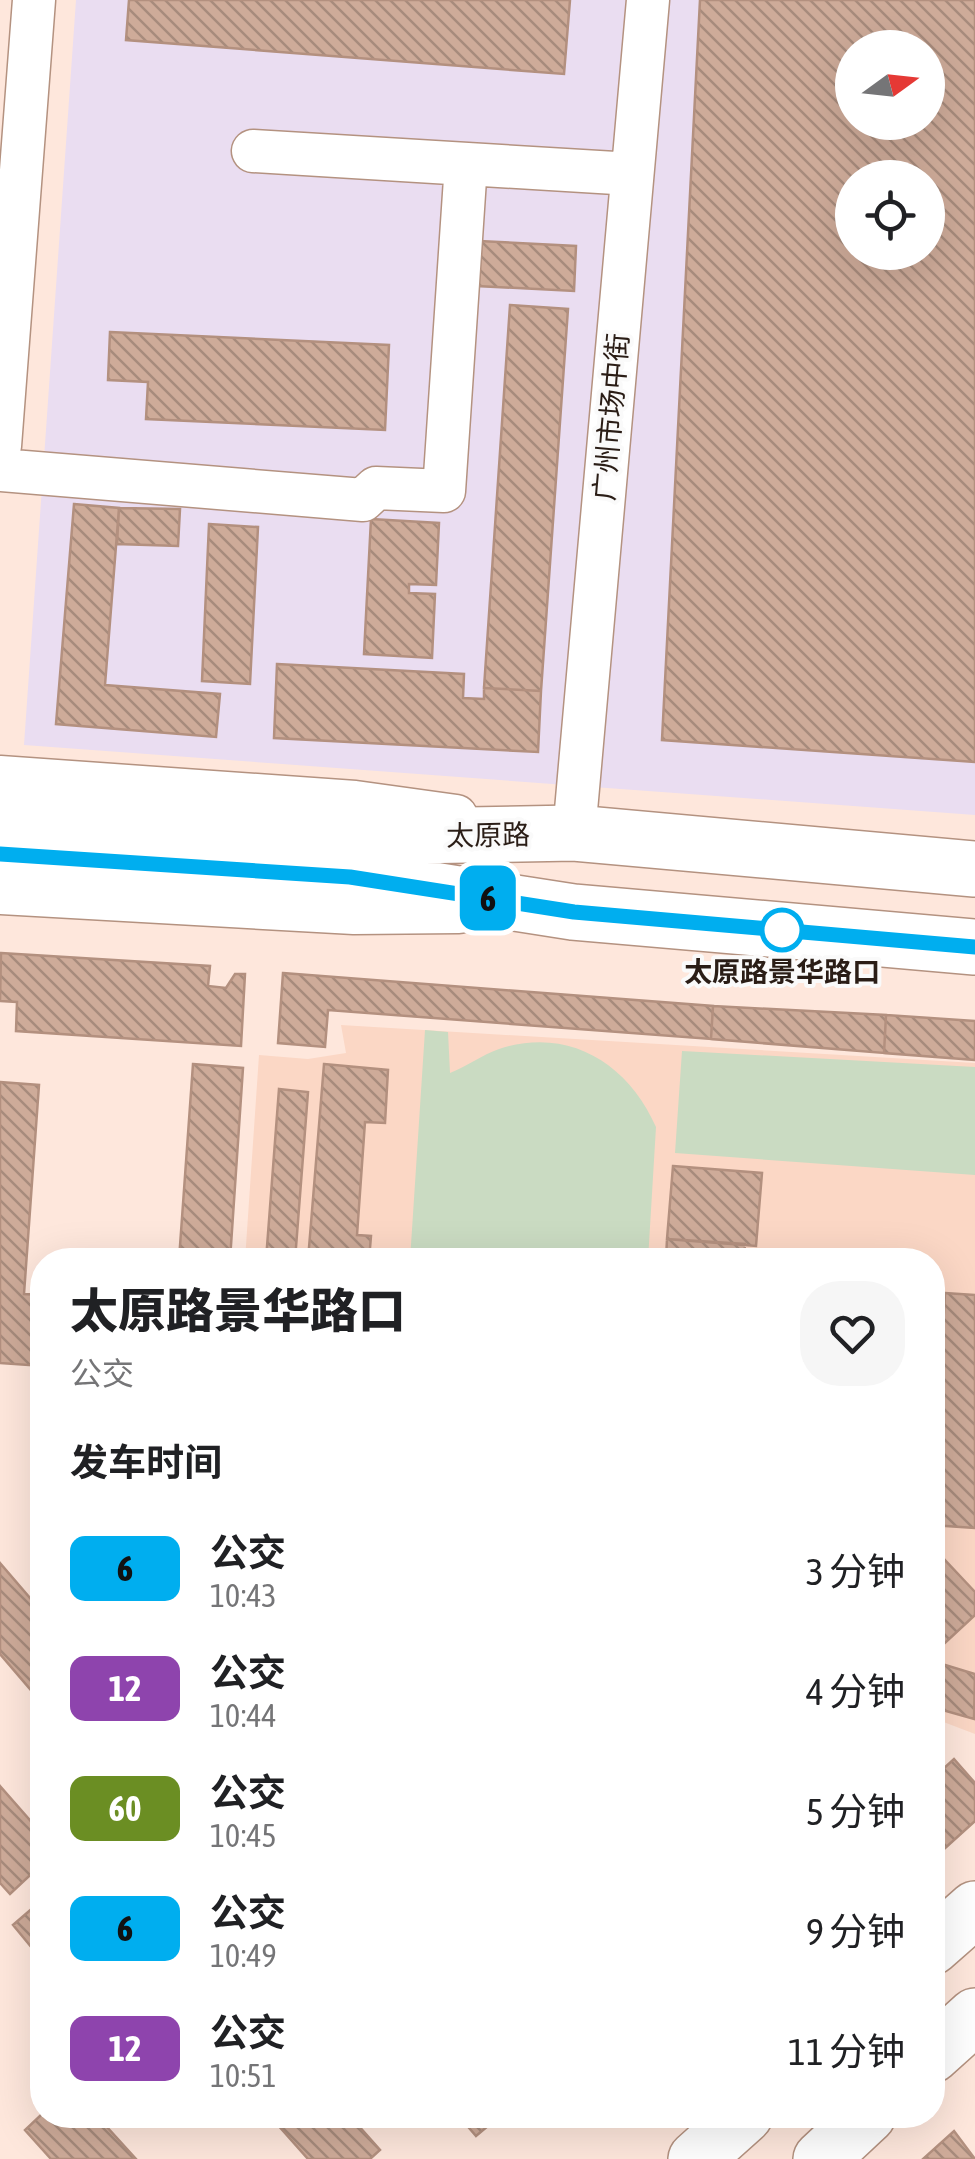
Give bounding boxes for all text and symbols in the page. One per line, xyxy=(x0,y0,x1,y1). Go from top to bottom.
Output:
north arrow xyxy=(835,30,945,140)
map controls xyxy=(835,30,945,270)
button: locate xyxy=(835,160,945,270)
street label: 广州市场中街 xyxy=(588,332,634,502)
street label: 太原路 xyxy=(446,818,530,852)
line badge: 6 xyxy=(456,866,520,930)
text: 6 xyxy=(480,878,496,918)
marker: 太原路景华路口 xyxy=(761,909,803,951)
place label: 太原路景华路口 xyxy=(684,956,880,988)
button: heart xyxy=(800,1281,905,1386)
text: 太原路景华路口 xyxy=(70,1283,406,1338)
text: 公交 xyxy=(70,1355,134,1392)
text: 发车时间 xyxy=(70,1441,222,1484)
text: 公交 xyxy=(210,1531,286,1574)
text: 6 xyxy=(117,1548,133,1588)
text: 3 分钟 xyxy=(806,1550,905,1593)
text: 10:43 xyxy=(210,1577,277,1614)
text: 公交 xyxy=(210,1651,286,1694)
text: 12 xyxy=(109,1668,141,1708)
text: 4 分钟 xyxy=(806,1670,905,1713)
text: 10:44 xyxy=(210,1697,277,1734)
text: 公交 xyxy=(210,1771,286,1814)
text: 60 xyxy=(109,1788,141,1828)
text: 5 分钟 xyxy=(806,1790,905,1833)
text: 10:45 xyxy=(210,1817,277,1854)
text: 公交 xyxy=(210,1891,286,1934)
text: 6 xyxy=(117,1908,133,1948)
text: 9 分钟 xyxy=(806,1910,905,1953)
text: 10:49 xyxy=(210,1937,277,1974)
text: 公交 xyxy=(210,2011,286,2054)
text: 12 xyxy=(109,2028,141,2068)
text: 11 分钟 xyxy=(788,2030,905,2073)
text: 10:51 xyxy=(210,2057,277,2094)

